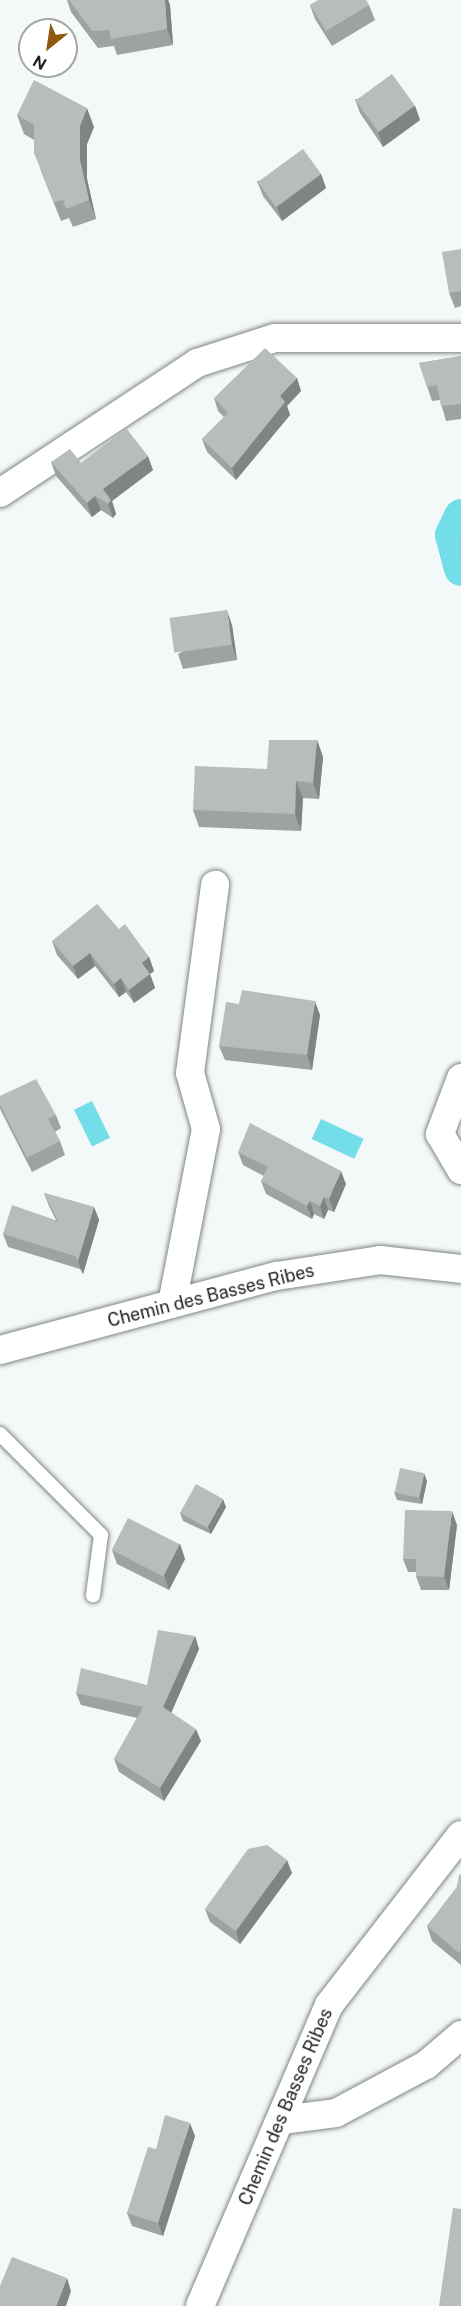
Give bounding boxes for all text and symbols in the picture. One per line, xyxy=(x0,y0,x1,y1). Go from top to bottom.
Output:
north arrow xyxy=(18,18,78,78)
text: N xyxy=(30,51,50,74)
street label: Chemin des Basses Ribes xyxy=(105,1260,317,1332)
street label: Chemin des Basses Ribes xyxy=(235,2005,337,2209)

